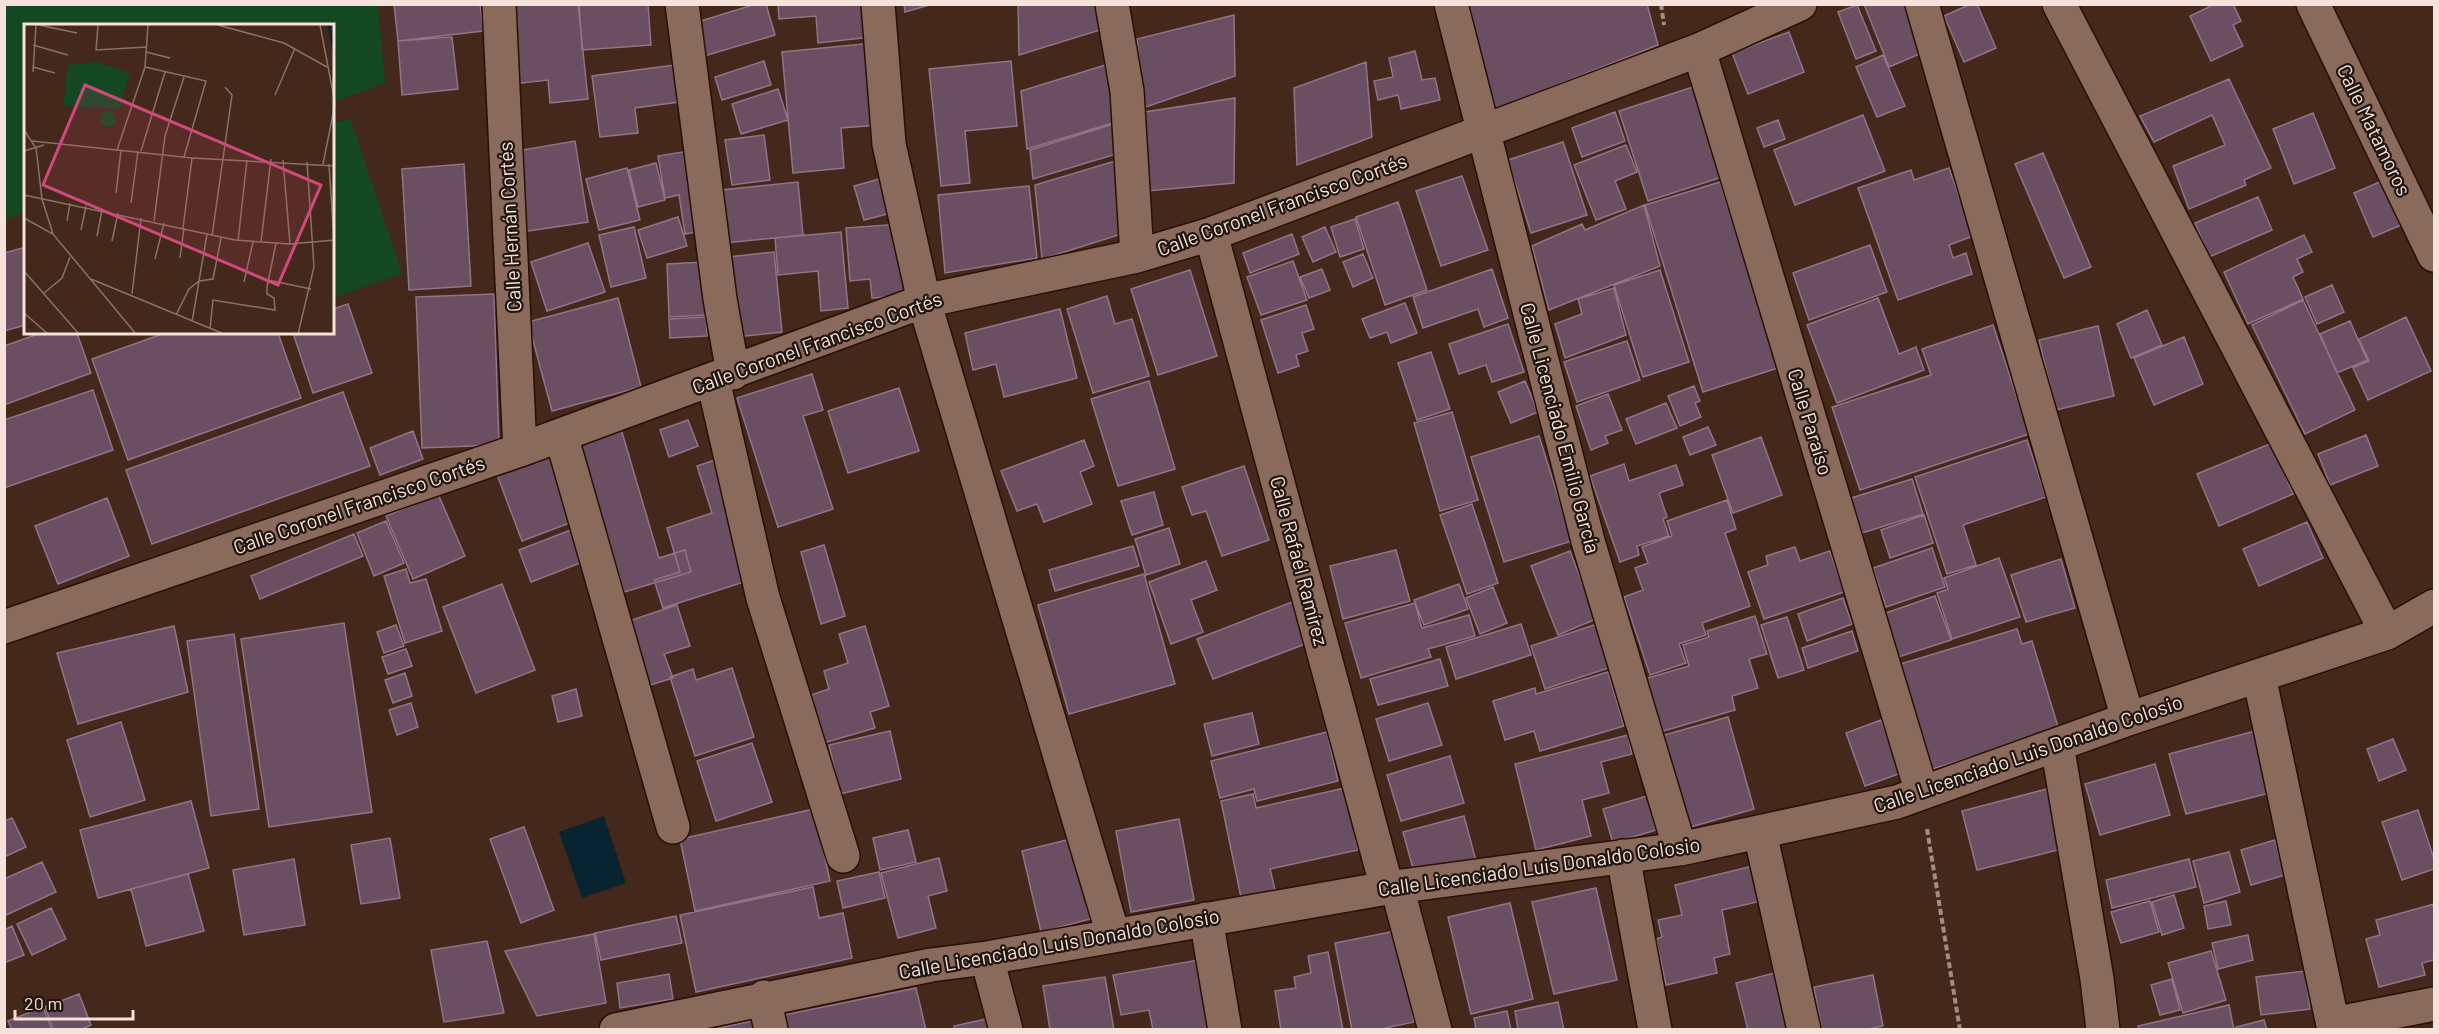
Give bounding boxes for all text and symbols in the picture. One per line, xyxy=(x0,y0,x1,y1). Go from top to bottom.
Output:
inset map xyxy=(24,24,334,334)
street label: Calle Matamoros xyxy=(2333,60,2417,199)
street label: Calle Hernán Cortés xyxy=(493,141,525,313)
street label: Calle Coronel Francisco Cortés xyxy=(1153,148,1410,261)
street label: Calle Coronel Francisco Cortés xyxy=(688,286,945,399)
street label: Calle Licenciado Emilio García xyxy=(1516,300,1606,556)
street label: Calle Paraíso xyxy=(1783,365,1839,478)
street label: Calle Coronel Francisco Cortés xyxy=(230,450,488,558)
street label: Calle Rafaél Ramírez xyxy=(1266,473,1334,648)
street label: Calle Licenciado Luis Donaldo Colosio xyxy=(1870,689,2185,817)
street label: Calle Licenciado Luis Donaldo Colosio xyxy=(1376,831,1702,901)
street label: Calle Licenciado Luis Donaldo Colosio xyxy=(897,903,1221,983)
scale bar xyxy=(15,983,134,1021)
text: 20 m xyxy=(24,992,62,1014)

